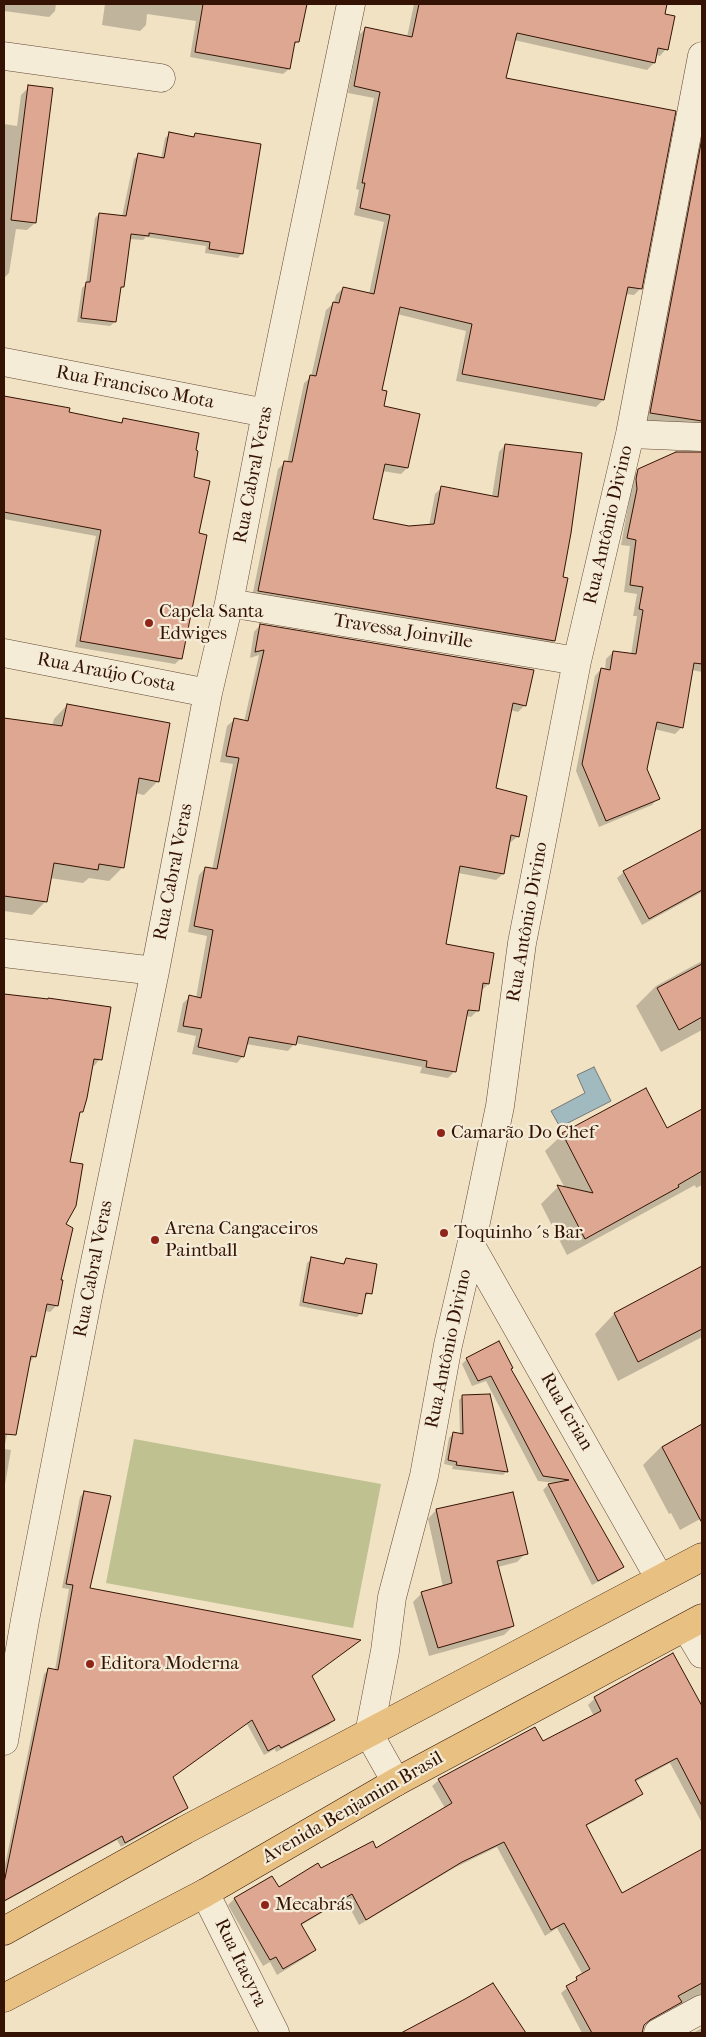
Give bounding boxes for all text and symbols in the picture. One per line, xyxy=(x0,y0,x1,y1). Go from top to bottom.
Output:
street label: Rua Francisco Mota xyxy=(54,362,216,414)
street label: Rua Cabral Veras xyxy=(230,404,278,546)
street label: Rua Antônio Divino xyxy=(580,443,638,607)
place label: Capela Santa Edwiges xyxy=(159,601,263,645)
street label: Travessa Joinville xyxy=(332,610,474,654)
marker: Capela Santa Edwiges xyxy=(143,617,155,629)
street label: Rua Araújo Costa xyxy=(35,648,177,698)
street label: Rua Cabral Veras xyxy=(150,801,198,943)
street label: Rua Antônio Divino xyxy=(503,840,553,1004)
place label: Camarão Do Chef xyxy=(451,1122,595,1144)
marker: Camarão Do Chef xyxy=(435,1127,447,1139)
street label: Rua Cabral Veras xyxy=(70,1198,118,1340)
place label: Arena Cangaceiros Paintball xyxy=(165,1218,318,1262)
place label: Toquinho´s Bar xyxy=(454,1222,583,1244)
marker: Toquinho´s Bar xyxy=(438,1227,450,1239)
marker: Arena Cangaceiros Paintball xyxy=(149,1234,161,1246)
street label: Rua Antônio Divino xyxy=(421,1267,477,1431)
street label: Rua Icrian xyxy=(535,1369,597,1455)
place label: Editora Moderna xyxy=(100,1653,239,1675)
marker: Editora Moderna xyxy=(84,1658,96,1670)
street label: Avenida Benjamim Brasil xyxy=(259,1747,447,1869)
place label: Mecabrás xyxy=(275,1894,352,1916)
marker: Mecabrás xyxy=(259,1899,271,1911)
street label: Rua Itacyra xyxy=(209,1915,271,2011)

